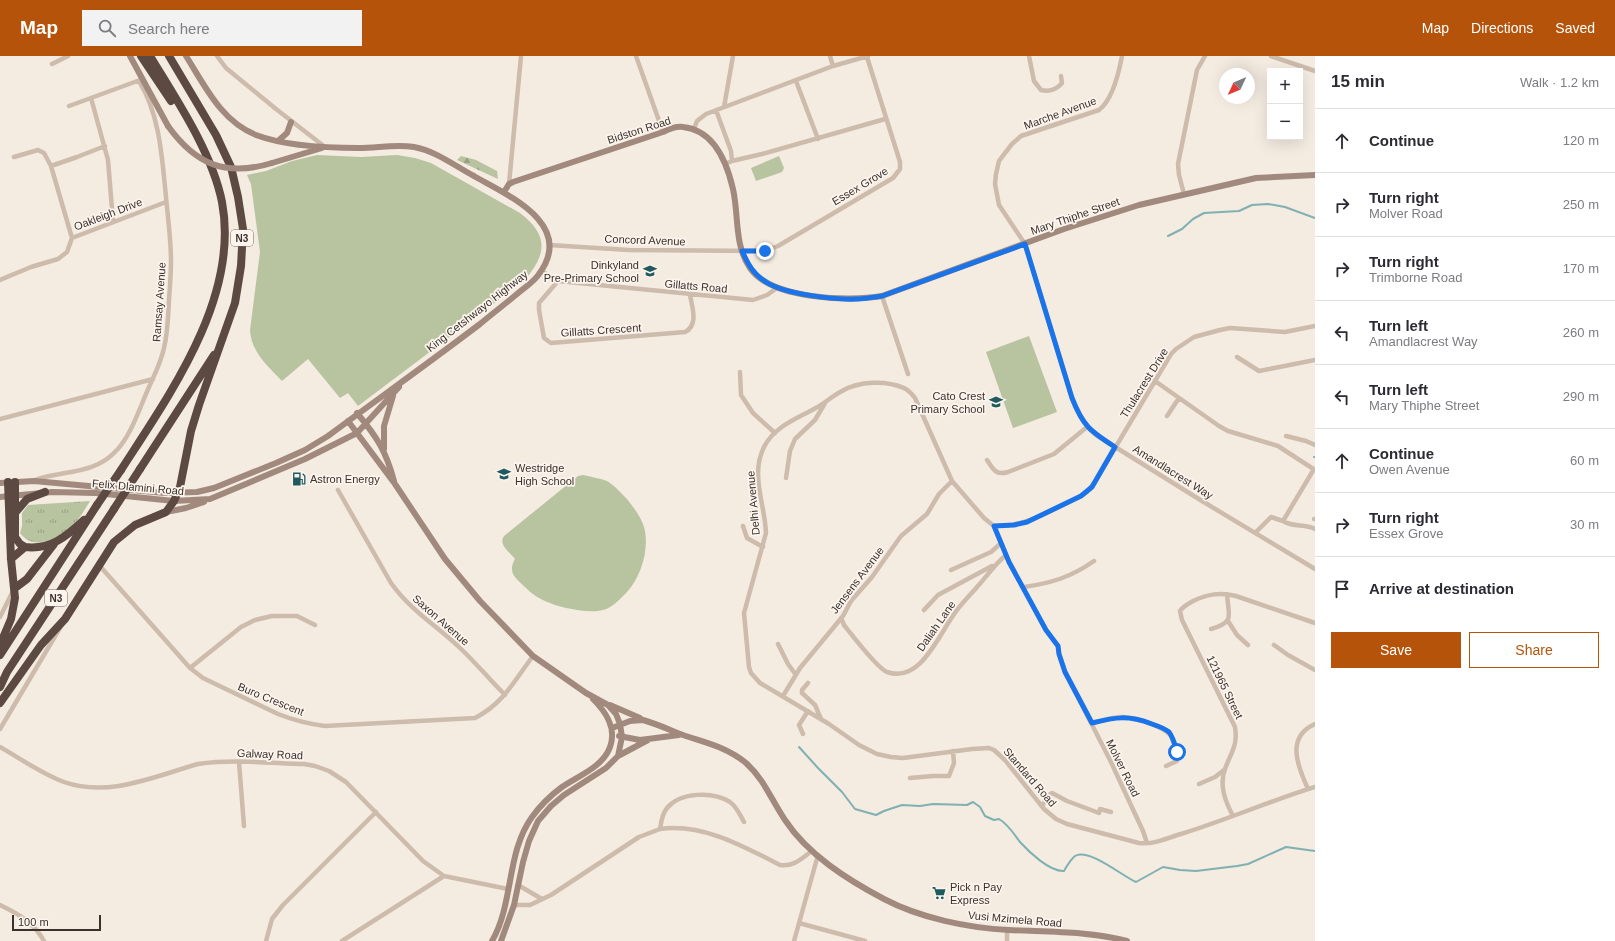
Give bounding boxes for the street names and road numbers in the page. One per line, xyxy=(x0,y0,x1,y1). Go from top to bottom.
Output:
street label: Marche Avenue xyxy=(1022,94,1098,132)
street label: Bidston Road xyxy=(606,114,672,146)
street label: Essex Grove xyxy=(830,165,890,207)
street label: Oakleigh Drive xyxy=(72,195,144,233)
street label: Mary Thiphe Street xyxy=(1029,195,1121,237)
road number: N3 xyxy=(231,230,253,246)
street label: Concord Avenue xyxy=(604,233,686,247)
street label: Ramsay Avenue xyxy=(150,262,168,342)
street label: King Cetshwayo Highway xyxy=(424,268,530,354)
street label: Gillatts Road xyxy=(664,277,728,295)
street label: Gillatts Crescent xyxy=(560,321,642,339)
street label: Thulacrest Drive xyxy=(1118,346,1170,420)
street label: Amandlacrest Way xyxy=(1131,443,1216,502)
street label: Delhi Avenue xyxy=(744,470,762,536)
street label: Felix Dlamini Road xyxy=(91,477,185,497)
street label: Jensens Avenue xyxy=(828,544,886,616)
road number: N3 xyxy=(45,590,67,606)
street label: Saxon Avenue xyxy=(410,592,472,648)
street label: Daliah Lane xyxy=(914,599,958,653)
street label: 121965 Street xyxy=(1204,653,1246,721)
street label: Buro Crescent xyxy=(236,680,306,718)
street label: Molver Road xyxy=(1104,737,1142,799)
street label: Standard Road xyxy=(1001,745,1059,809)
street label: Galway Road xyxy=(237,747,303,761)
street label: Vusi Mzimela Road xyxy=(967,909,1063,929)

